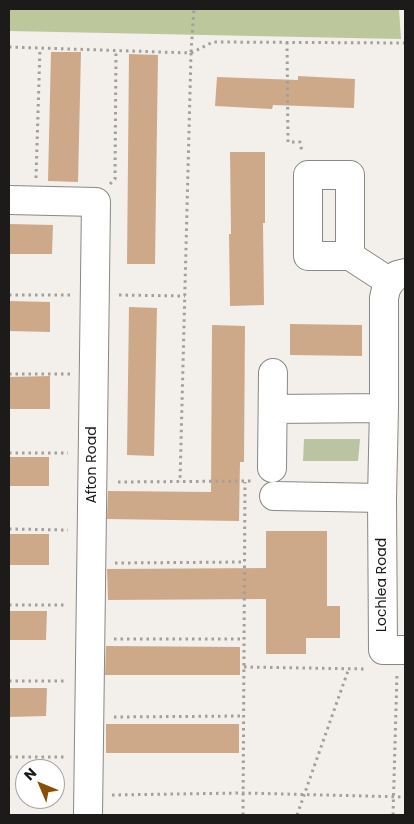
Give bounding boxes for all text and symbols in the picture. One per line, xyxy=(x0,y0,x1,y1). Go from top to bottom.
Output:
street label: Afton Road xyxy=(84,426,100,504)
street label: Lochlea Road xyxy=(374,538,390,632)
north arrow xyxy=(15,759,65,809)
text: N xyxy=(19,763,41,785)

